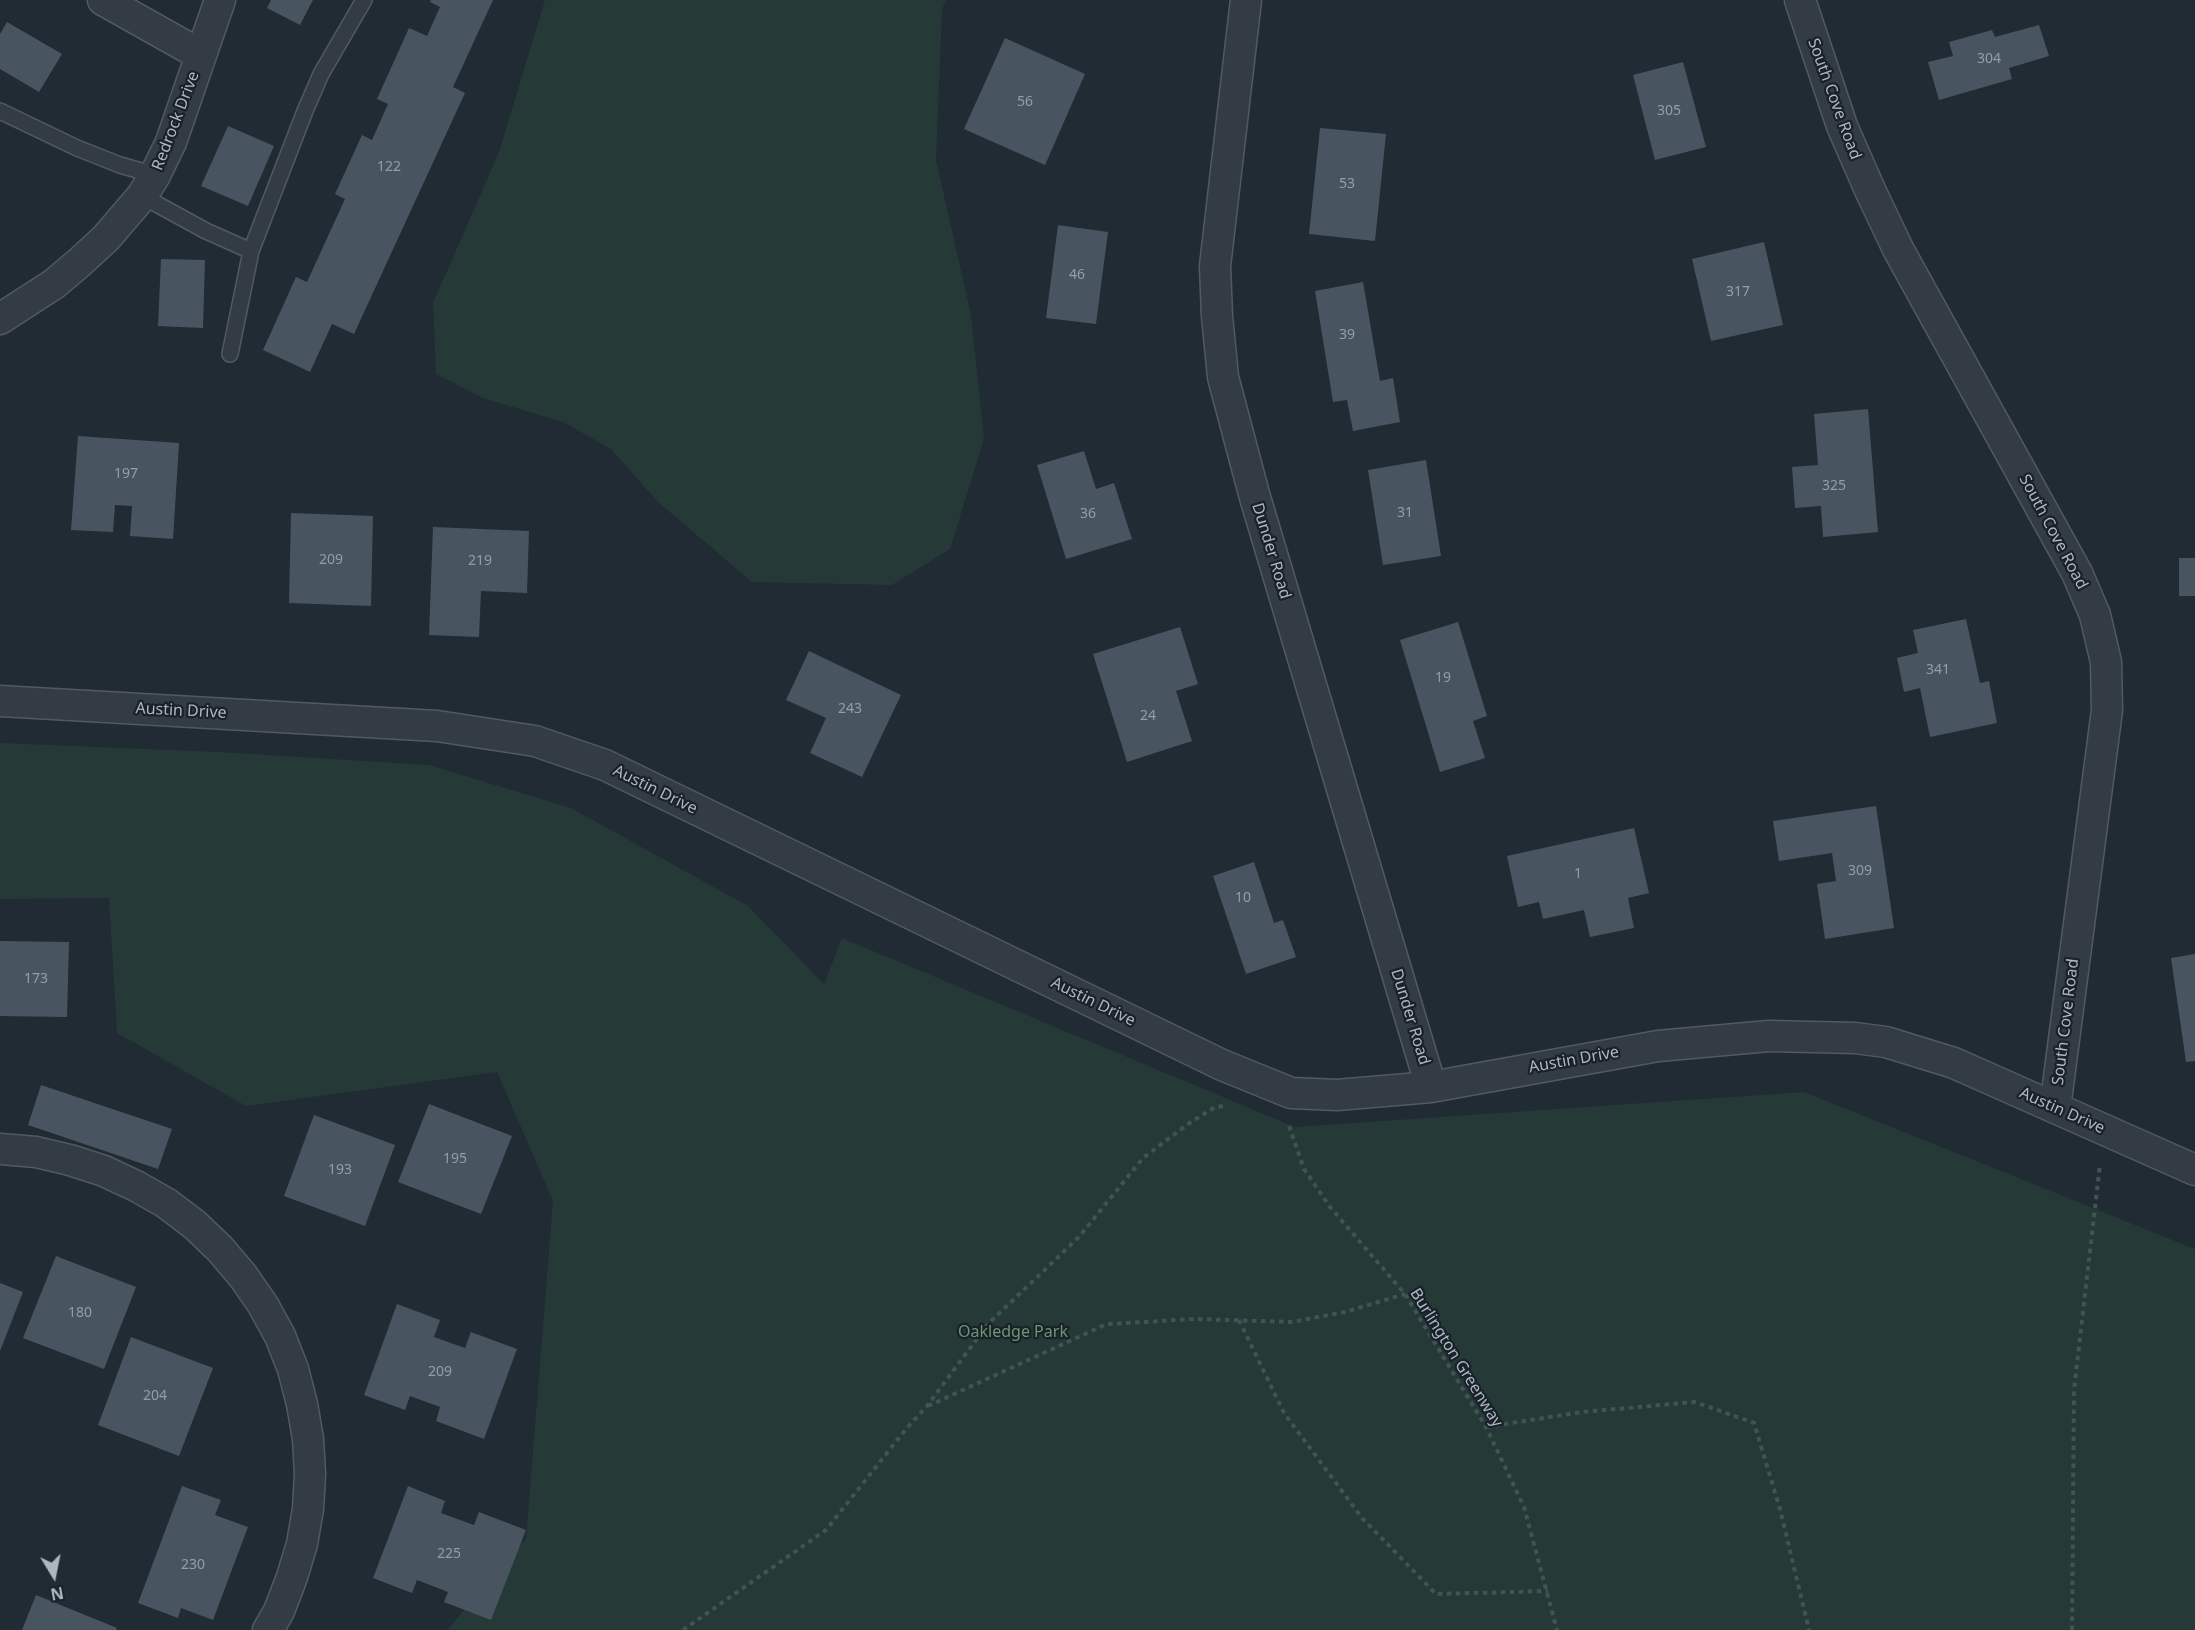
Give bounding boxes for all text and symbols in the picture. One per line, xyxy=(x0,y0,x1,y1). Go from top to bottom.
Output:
street label: South Cove Road xyxy=(1803,36,1865,162)
house number: 304 xyxy=(1977,51,2001,67)
street label: Redrock Drive xyxy=(148,69,204,173)
house number: 56 xyxy=(1017,94,1033,110)
house number: 305 xyxy=(1657,103,1681,119)
house number: 122 xyxy=(377,159,401,175)
house number: 53 xyxy=(1339,176,1355,192)
house number: 46 xyxy=(1069,267,1085,283)
house number: 317 xyxy=(1726,284,1750,300)
house number: 39 xyxy=(1339,327,1355,343)
house number: 197 xyxy=(114,466,138,482)
street label: South Cove Road xyxy=(2015,471,2091,593)
house number: 325 xyxy=(1822,478,1846,494)
street label: Dunder Road xyxy=(1247,501,1295,601)
house number: 31 xyxy=(1397,505,1413,521)
house number: 36 xyxy=(1080,506,1096,522)
house number: 209 xyxy=(319,552,343,568)
house number: 219 xyxy=(468,553,492,569)
house number: 341 xyxy=(1926,662,1950,678)
house number: 19 xyxy=(1435,670,1451,686)
street label: Austin Drive xyxy=(135,699,227,723)
house number: 243 xyxy=(838,701,862,717)
house number: 24 xyxy=(1140,708,1156,724)
street label: Austin Drive xyxy=(610,761,700,819)
house number: 309 xyxy=(1848,863,1872,879)
house number: 1 xyxy=(1574,866,1582,882)
house number: 10 xyxy=(1235,890,1251,906)
street label: South Cove Road xyxy=(2049,958,2083,1086)
street label: Dunder Road xyxy=(1386,967,1434,1067)
house number: 173 xyxy=(24,971,48,987)
street label: Austin Drive xyxy=(1048,973,1138,1031)
street label: Austin Drive xyxy=(1527,1043,1621,1077)
street label: Austin Drive xyxy=(2016,1084,2108,1138)
house number: 195 xyxy=(443,1151,467,1167)
house number: 193 xyxy=(328,1162,352,1178)
street label: Burlington Greenway xyxy=(1405,1285,1507,1431)
house number: 180 xyxy=(68,1305,92,1321)
park label: Oakledge Park xyxy=(958,1322,1068,1342)
house number: 209 xyxy=(428,1364,452,1380)
house number: 204 xyxy=(143,1388,167,1404)
north arrow xyxy=(24,1546,84,1606)
house number: 225 xyxy=(437,1546,461,1562)
house number: 230 xyxy=(181,1557,205,1573)
text: N xyxy=(49,1582,65,1606)

